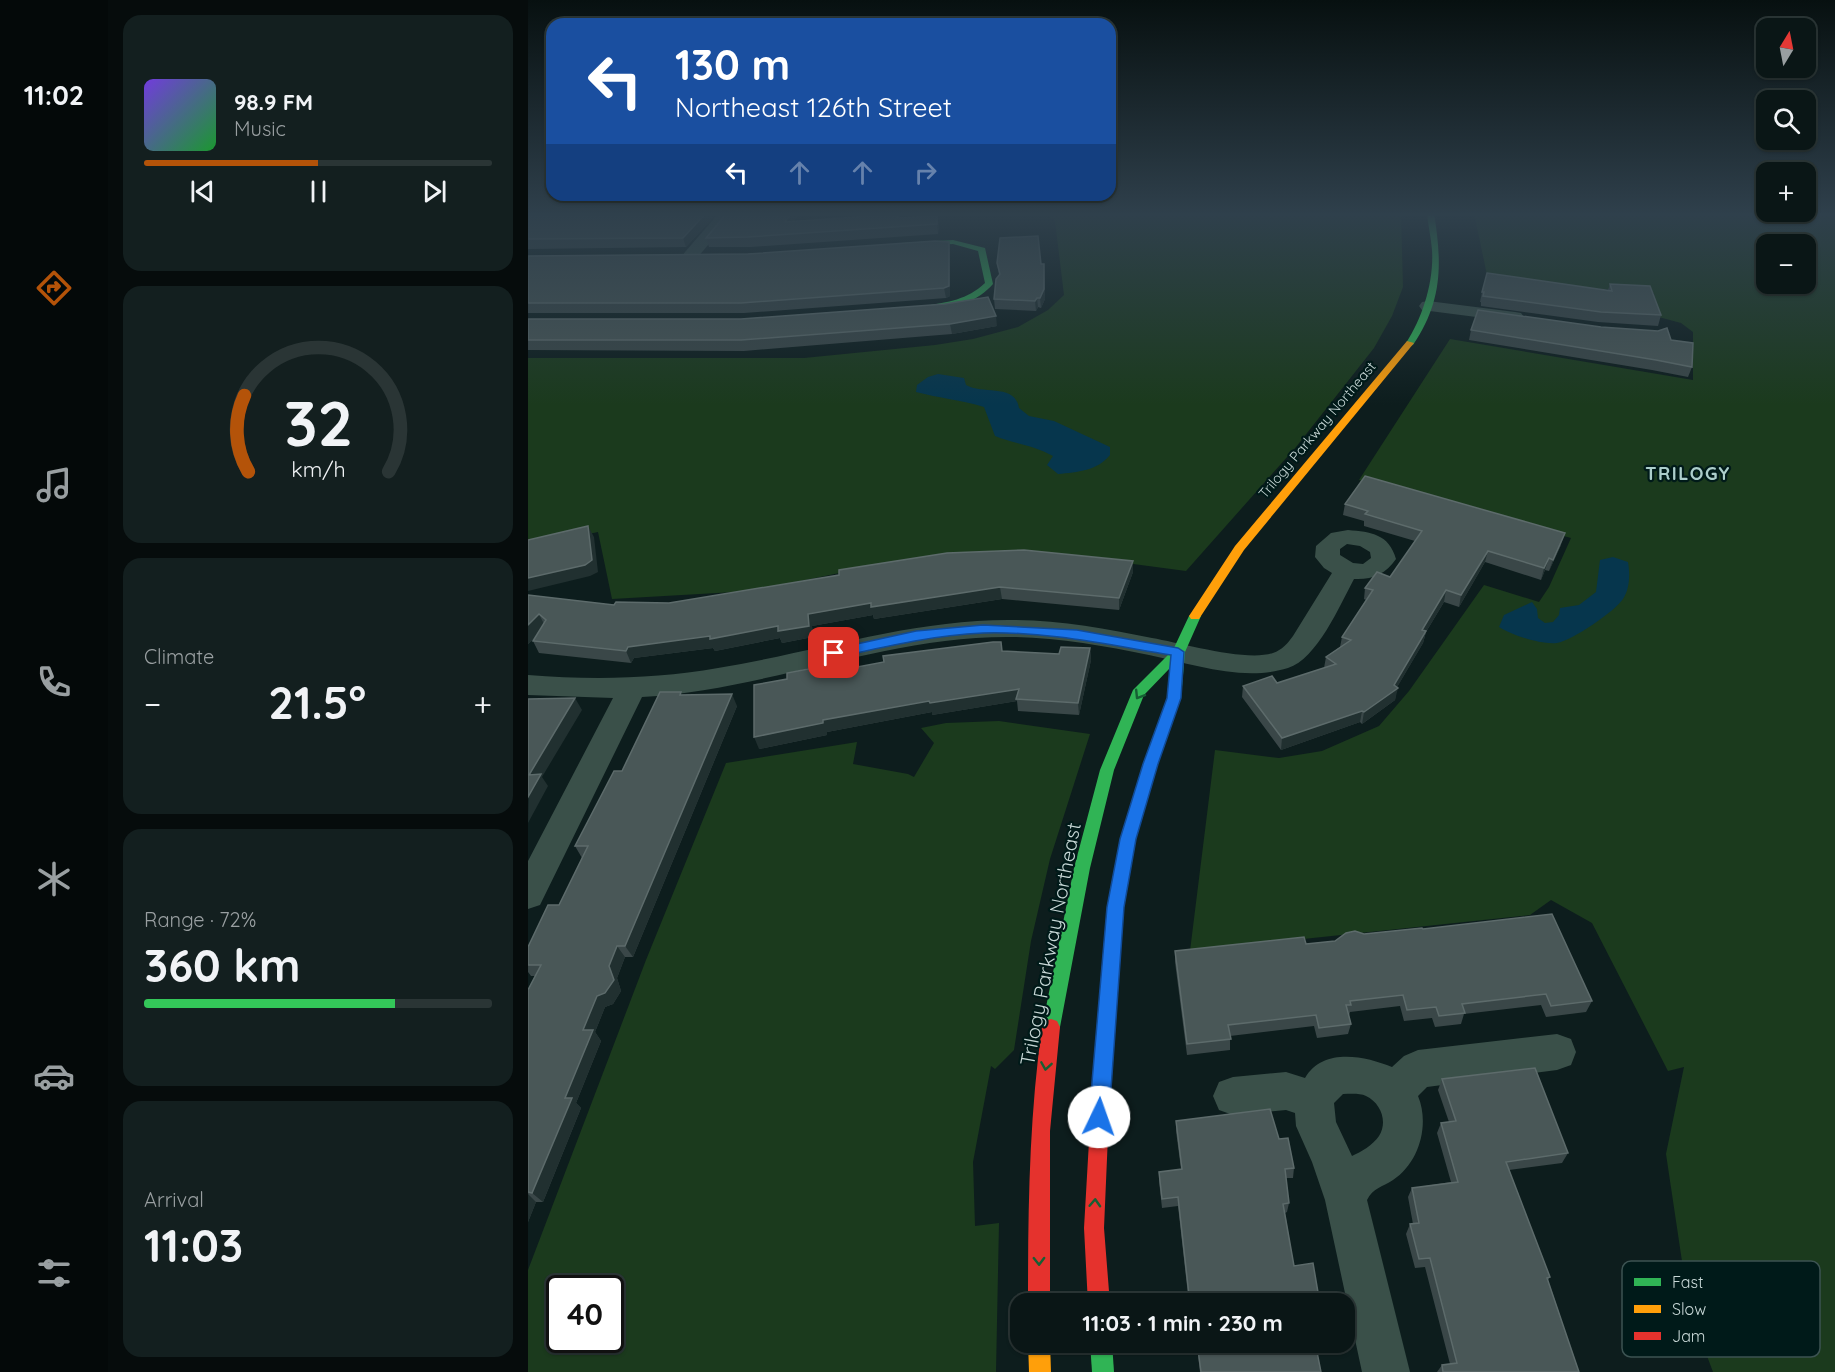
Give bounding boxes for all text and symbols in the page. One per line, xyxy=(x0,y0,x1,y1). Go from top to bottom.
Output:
north arrow xyxy=(1756,18,1816,78)
map controls xyxy=(1756,18,1816,294)
text: 130 m xyxy=(675,38,790,91)
icon: left xyxy=(576,42,654,120)
text: 11:02 xyxy=(24,78,84,112)
text: 98.9 FM xyxy=(234,88,313,116)
text: Northeast 126th Street xyxy=(675,90,952,124)
button: search xyxy=(1756,90,1816,150)
text: Music xyxy=(234,116,286,141)
icon: left xyxy=(720,156,753,189)
icon: ahead xyxy=(783,156,816,189)
icon: ahead xyxy=(846,156,879,189)
icon: right xyxy=(909,156,942,189)
button: + xyxy=(1756,162,1816,222)
icon: previous xyxy=(186,175,219,208)
icon: pause xyxy=(302,175,335,208)
icon: next xyxy=(418,175,451,208)
button: − xyxy=(1756,234,1816,294)
icon: directions xyxy=(33,267,75,309)
street label: Trilogy Parkway Northeast xyxy=(1254,358,1380,502)
text: 32 xyxy=(283,384,353,462)
text: km/h xyxy=(291,456,345,482)
district label: TRILOGY xyxy=(1645,462,1731,485)
icon: music xyxy=(33,464,75,506)
pin xyxy=(808,627,859,678)
icon: arrive xyxy=(817,636,850,669)
text: Climate xyxy=(144,644,214,669)
icon: phone xyxy=(33,661,75,703)
text: 21.5° xyxy=(268,674,366,730)
text: − xyxy=(144,683,161,724)
text: + xyxy=(473,683,492,724)
one-way arrow xyxy=(1134,689,1146,699)
street label: Trilogy Parkway Northeast xyxy=(1014,820,1086,1068)
icon: climate xyxy=(33,858,75,900)
text: Range · 72% xyxy=(144,907,256,932)
text: 360 km xyxy=(144,937,300,993)
icon: car xyxy=(33,1055,75,1097)
one-way arrow xyxy=(1040,1061,1052,1071)
position arrow xyxy=(1067,1085,1131,1149)
text: Arrival xyxy=(144,1187,204,1212)
one-way arrow xyxy=(1088,1199,1101,1208)
text: 11:03 xyxy=(144,1217,243,1273)
icon: filters xyxy=(33,1252,75,1294)
one-way arrow xyxy=(1032,1256,1045,1265)
legend xyxy=(1622,1261,1820,1357)
text: Fast xyxy=(1672,1272,1703,1292)
speed limit sign: 40 xyxy=(546,1275,624,1353)
text: Slow xyxy=(1672,1299,1706,1319)
text: 11:03 · 1 min · 230 m xyxy=(1082,1309,1283,1337)
text: Jam xyxy=(1672,1326,1705,1346)

